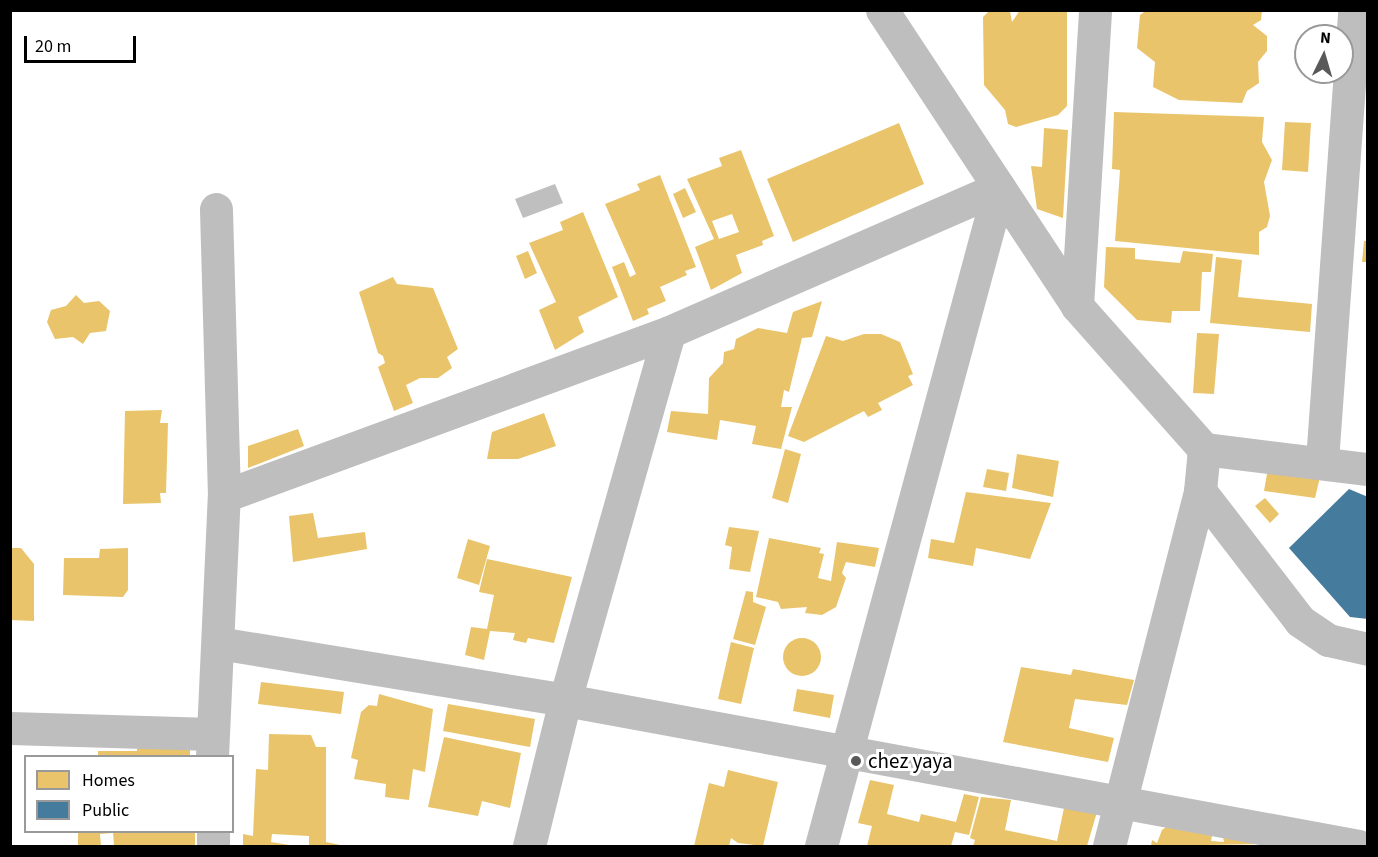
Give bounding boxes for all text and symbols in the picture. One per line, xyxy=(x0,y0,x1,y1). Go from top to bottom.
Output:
scale bar xyxy=(27,24,140,62)
north arrow xyxy=(1294,24,1354,84)
text: N xyxy=(1319,27,1332,49)
text: 20 m xyxy=(35,34,71,59)
place label: chez yaya xyxy=(868,748,952,774)
marker: chez yaya xyxy=(849,754,863,768)
legend xyxy=(24,755,234,833)
text: Homes xyxy=(82,768,135,793)
text: Public xyxy=(82,798,129,823)

